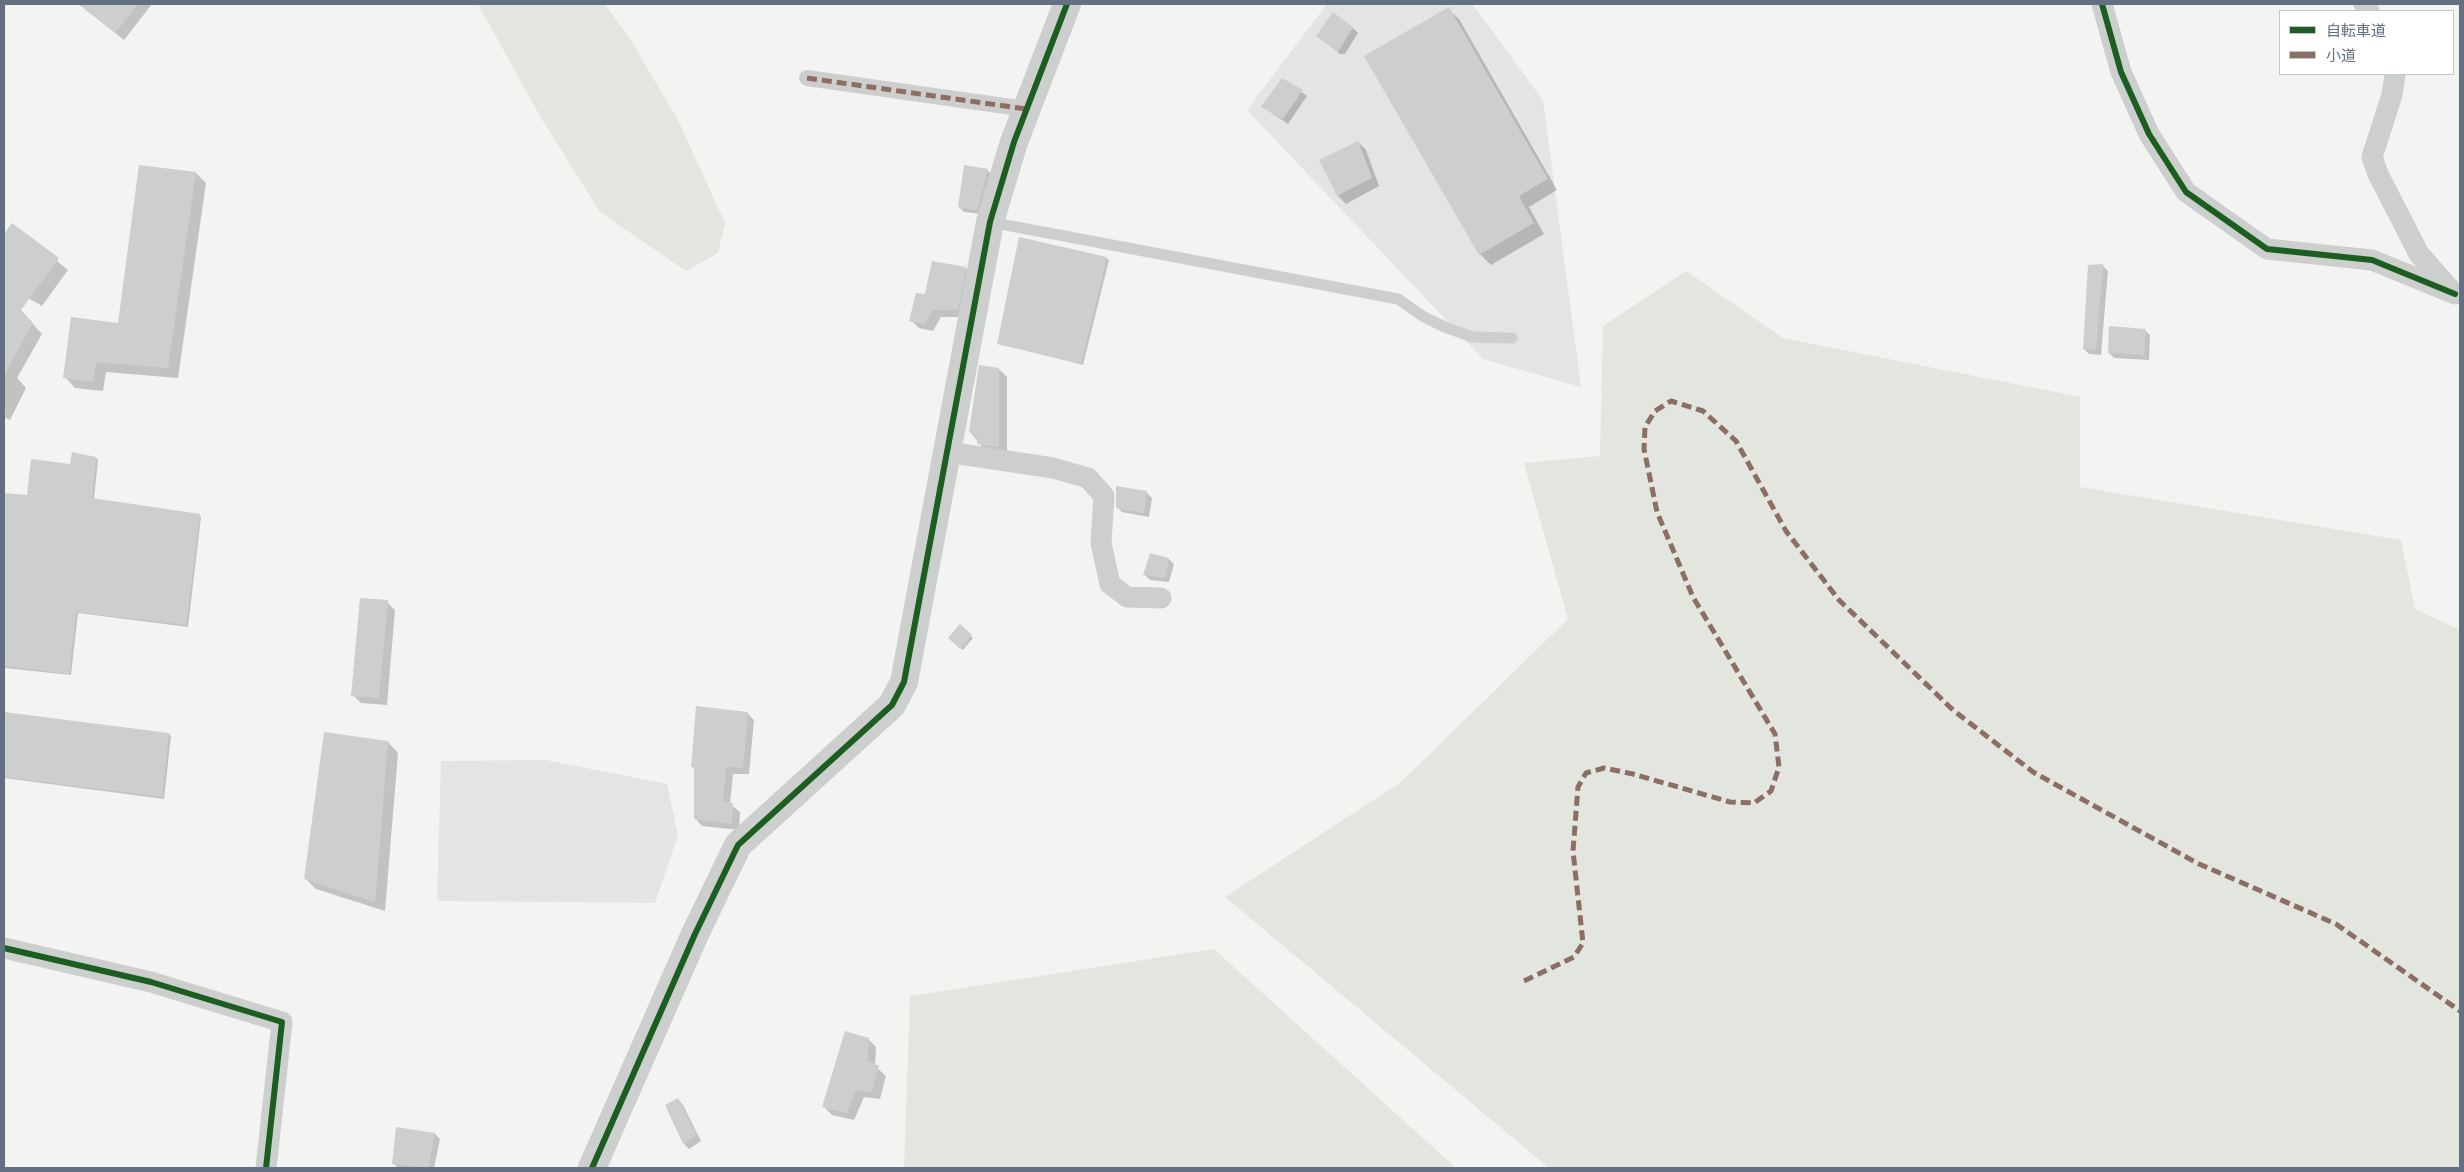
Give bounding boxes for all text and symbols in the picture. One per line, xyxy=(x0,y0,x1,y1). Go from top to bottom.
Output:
legend xyxy=(2279,10,2454,75)
text: 自転車道 xyxy=(2326,22,2386,41)
text: 小道 xyxy=(2326,47,2356,66)

